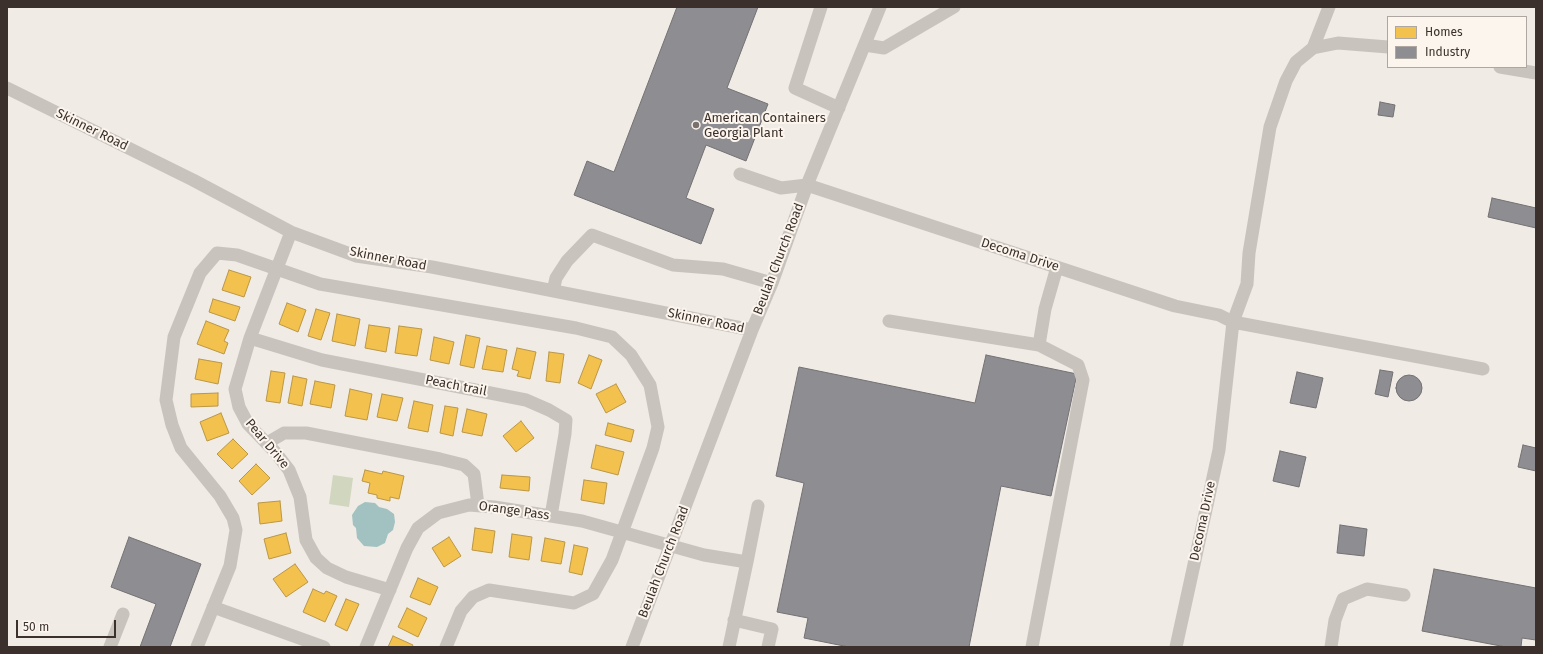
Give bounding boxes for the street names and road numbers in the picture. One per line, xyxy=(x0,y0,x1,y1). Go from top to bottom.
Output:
street label: Skinner Road xyxy=(53,106,131,154)
street label: Beulah Church Road xyxy=(750,201,808,317)
street label: Decoma Drive xyxy=(979,235,1061,275)
street label: Skinner Road xyxy=(348,244,428,274)
street label: Skinner Road xyxy=(666,305,746,337)
street label: Peach trail xyxy=(424,372,488,400)
street label: Pear Drive xyxy=(242,416,292,472)
street label: Decoma Drive xyxy=(1187,480,1219,562)
street label: Orange Pass xyxy=(478,498,550,524)
street label: Beulah Church Road xyxy=(635,504,693,620)

